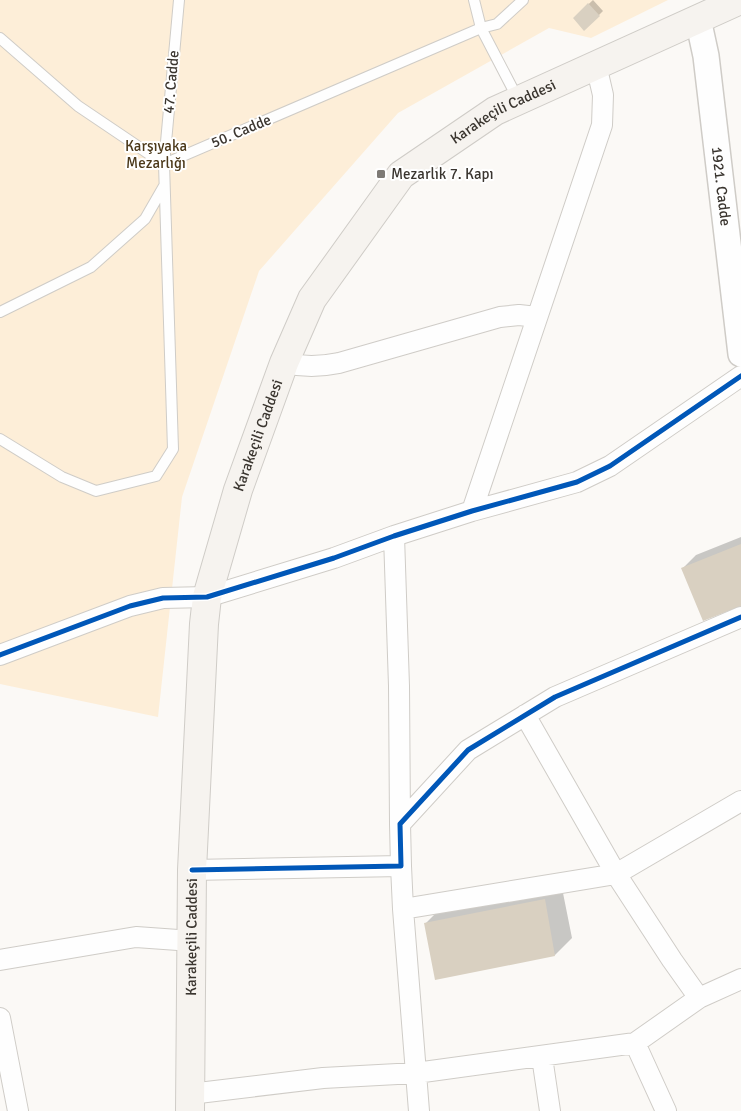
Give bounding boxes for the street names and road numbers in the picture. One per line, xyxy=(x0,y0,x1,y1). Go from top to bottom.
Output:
street label: 47. Cadde xyxy=(159,50,183,114)
street label: Karakeçili Caddesi xyxy=(447,76,559,148)
street label: 50. Cadde xyxy=(208,110,274,152)
street label: 1921. Cadde xyxy=(708,146,735,227)
street label: Karakeçili Caddesi xyxy=(229,377,286,494)
street label: Karakeçili Caddesi xyxy=(182,878,201,996)

